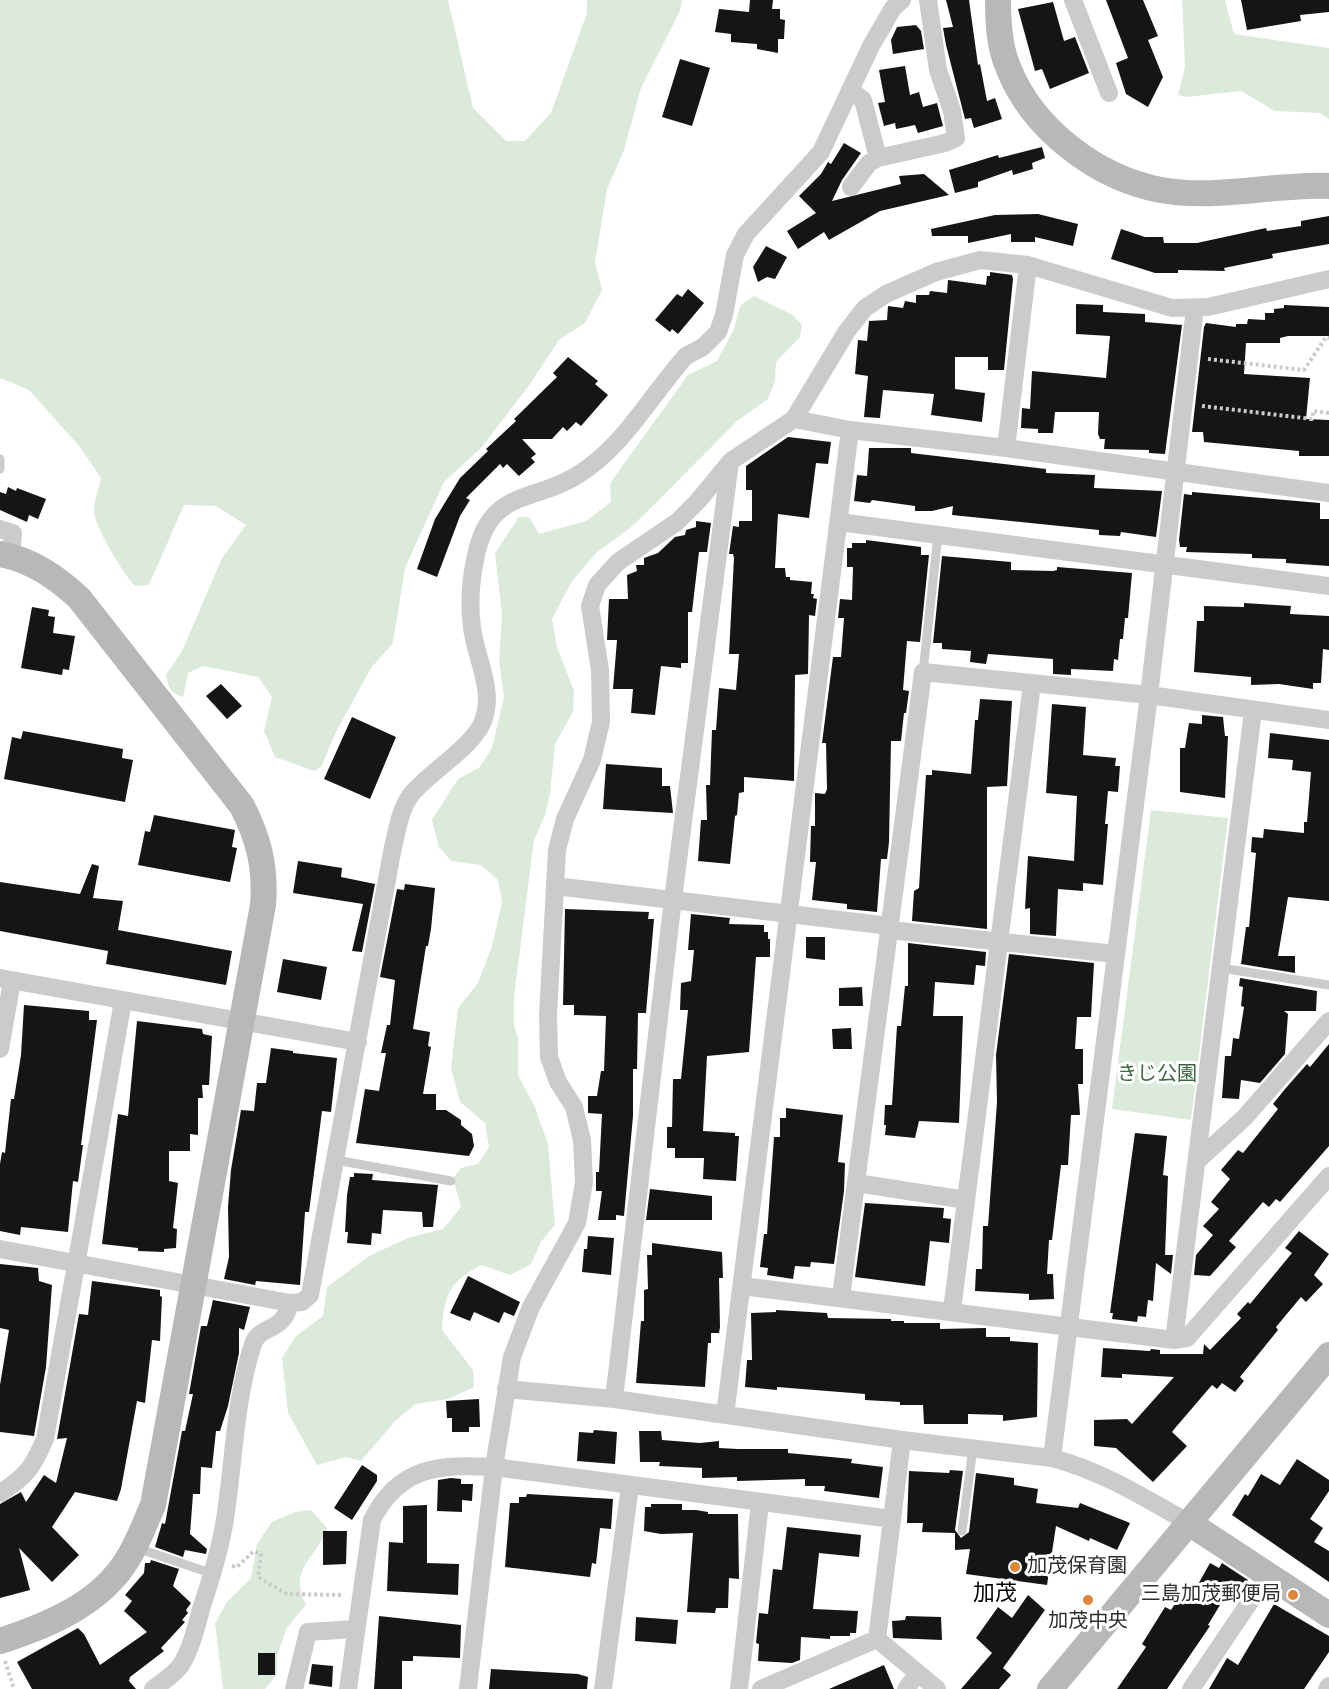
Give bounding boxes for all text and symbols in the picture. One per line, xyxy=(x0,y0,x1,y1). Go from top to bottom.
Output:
park label: きじ公園 xyxy=(1117,1063,1197,1087)
place label: 加茂保育園 xyxy=(1027,1555,1127,1579)
marker: 加茂保育園 xyxy=(1008,1560,1022,1574)
district label: 加茂 xyxy=(973,1581,1017,1607)
place label: 三島加茂郵便局 xyxy=(1141,1583,1281,1607)
marker: 三島加茂郵便局 xyxy=(1286,1588,1300,1602)
marker: 加茂中央 xyxy=(1081,1593,1095,1607)
place label: 加茂中央 xyxy=(1048,1610,1128,1634)

